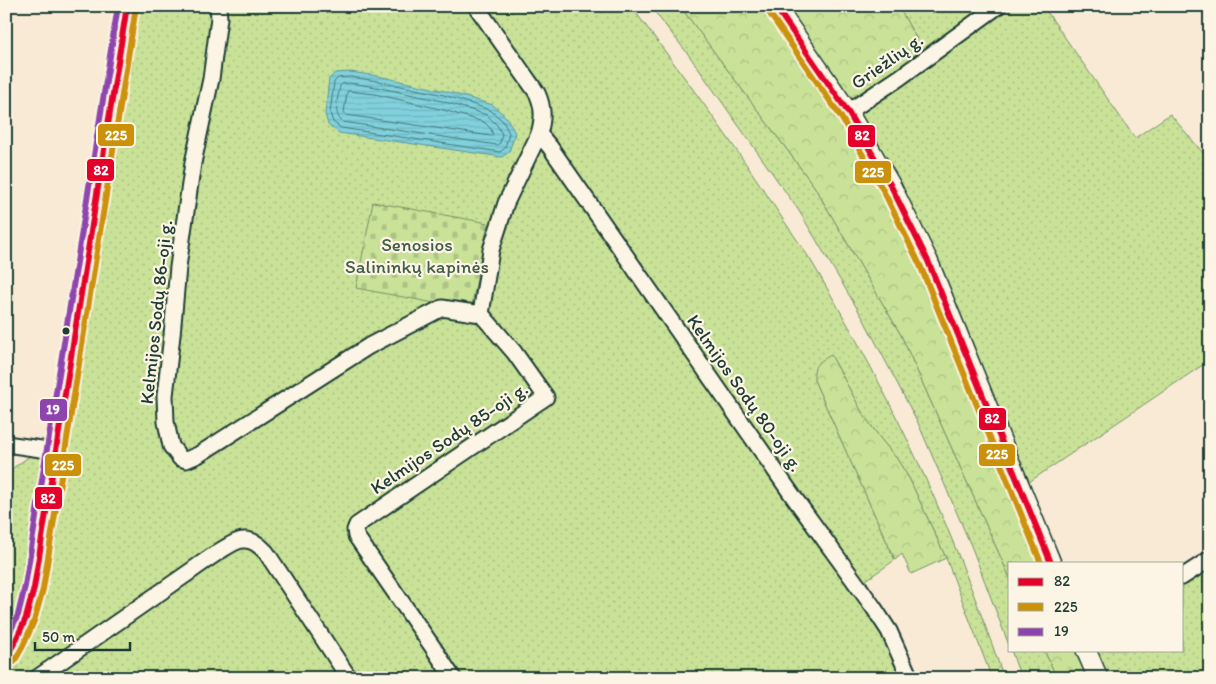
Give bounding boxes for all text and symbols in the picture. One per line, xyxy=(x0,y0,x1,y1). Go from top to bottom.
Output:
street label: Griežlių g. xyxy=(847,28,927,94)
line badge: 225 xyxy=(97,123,135,147)
line badge: 82 xyxy=(847,124,876,148)
text: 225 xyxy=(105,127,128,144)
text: 82 xyxy=(854,127,870,144)
line badge: 82 xyxy=(86,158,115,182)
line badge: 225 xyxy=(854,160,892,184)
text: 82 xyxy=(93,162,109,179)
text: 225 xyxy=(862,164,885,181)
street label: Kelmijos Sodų 86-oji g. xyxy=(135,219,177,405)
park label: Senosios Salininkų kapinės xyxy=(345,233,489,278)
street label: Kelmijos Sodų 80-oji g. xyxy=(682,310,808,476)
unlabelled marker xyxy=(61,326,71,336)
street label: Kelmijos Sodų 85-oji g. xyxy=(366,377,532,499)
line badge: 19 xyxy=(39,398,68,422)
text: 19 xyxy=(46,401,60,418)
line badge: 82 xyxy=(978,407,1007,431)
text: 82 xyxy=(984,410,1000,427)
line badge: 225 xyxy=(978,443,1016,467)
text: 225 xyxy=(986,446,1009,463)
line badge: 225 xyxy=(44,453,82,477)
text: 225 xyxy=(52,457,75,474)
line badge: 82 xyxy=(34,486,63,510)
text: 82 xyxy=(40,490,56,507)
legend xyxy=(1008,562,1184,652)
text: 82 xyxy=(1054,572,1070,590)
text: 225 xyxy=(1054,598,1078,616)
scale bar xyxy=(35,619,130,651)
text: 19 xyxy=(1054,622,1069,640)
text: 50 m xyxy=(42,628,75,646)

